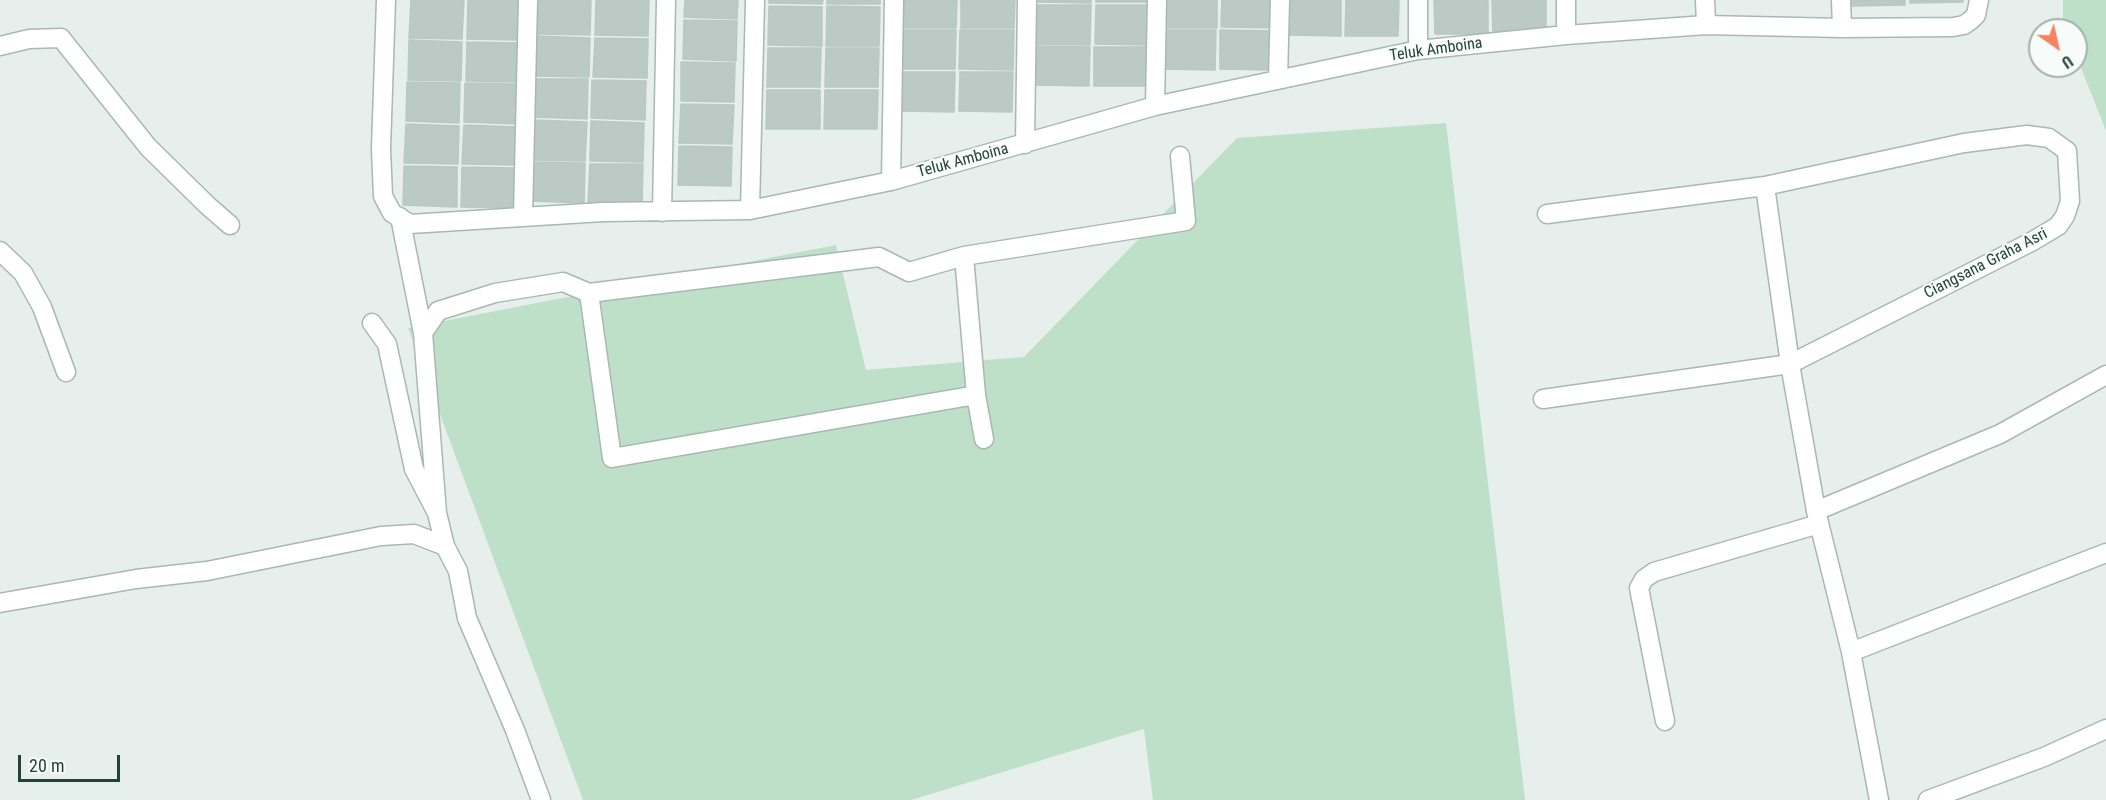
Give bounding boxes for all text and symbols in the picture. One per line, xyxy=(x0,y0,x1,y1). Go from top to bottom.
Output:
north arrow xyxy=(2028,18,2088,78)
street label: Teluk Amboina xyxy=(1388,34,1484,66)
text: U xyxy=(2058,51,2076,72)
street label: Teluk Amboina xyxy=(915,140,1011,182)
street label: Ciangsana Graha Asri xyxy=(1921,225,2051,303)
scale bar xyxy=(21,743,123,781)
text: 20 m xyxy=(29,755,64,776)

